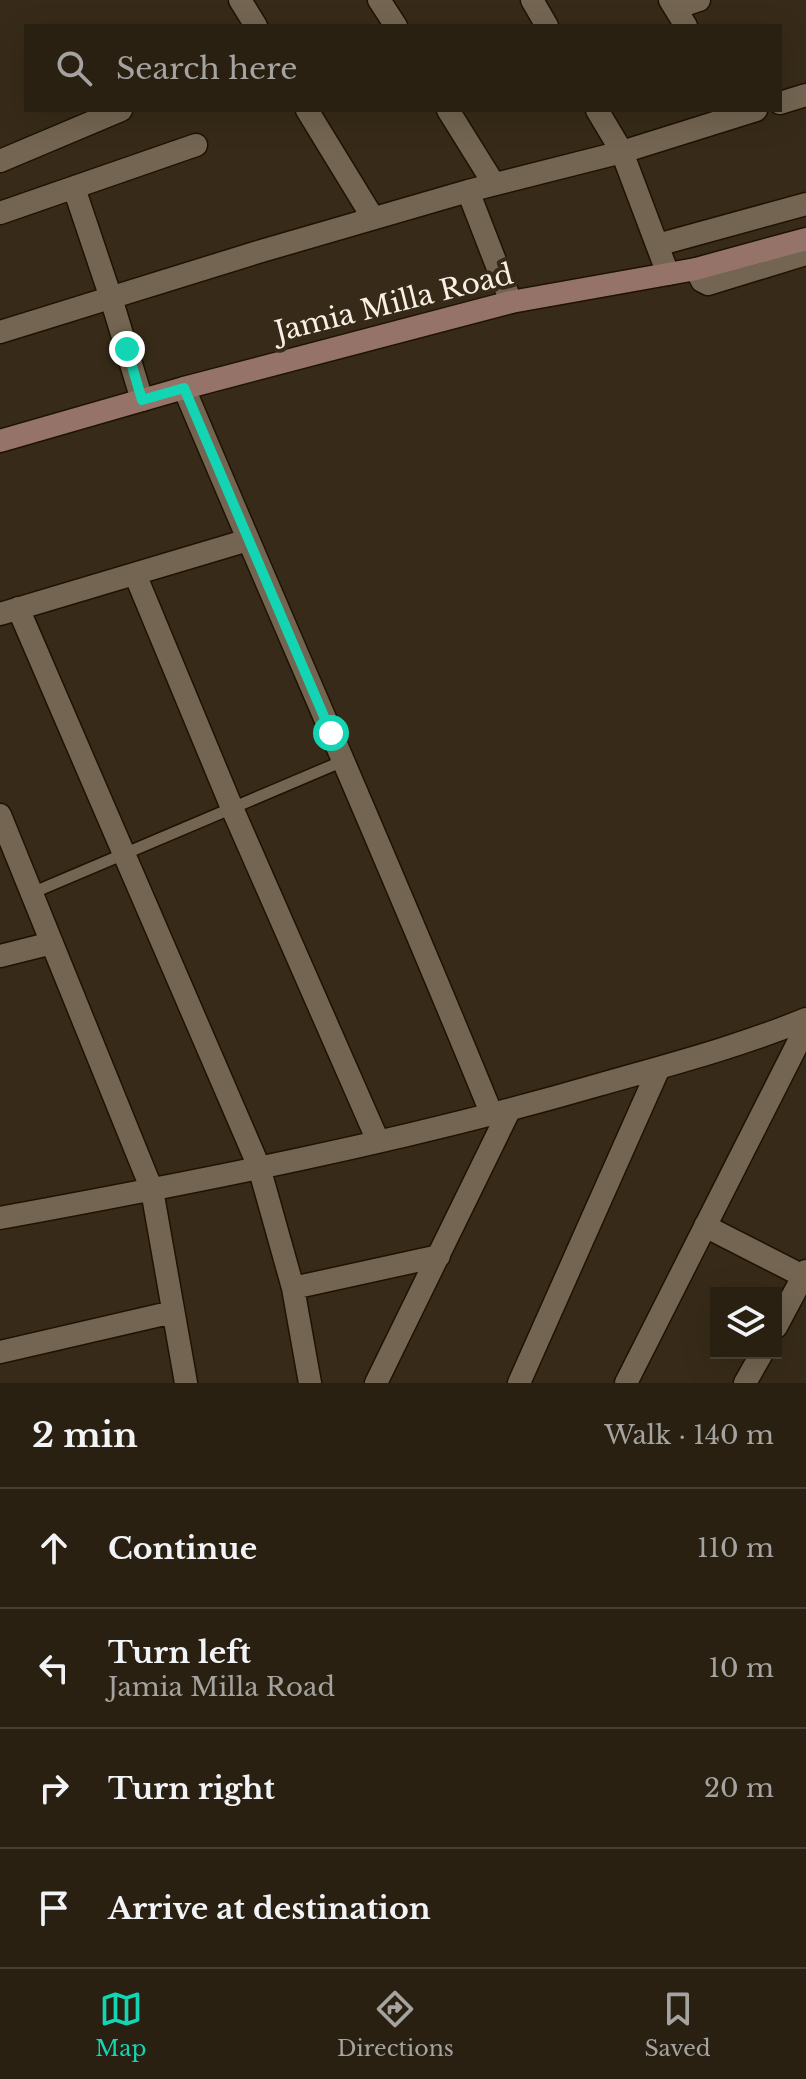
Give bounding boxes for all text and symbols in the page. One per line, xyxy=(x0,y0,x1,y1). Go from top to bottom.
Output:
search box xyxy=(24,24,782,112)
icon: search xyxy=(52,46,96,90)
text: Search here xyxy=(116,50,297,87)
street label: Jamia Milla Road xyxy=(267,256,517,351)
route end xyxy=(109,331,145,367)
route start xyxy=(313,715,349,751)
map controls xyxy=(710,1287,782,1359)
button: layers xyxy=(710,1287,782,1359)
text: 2 min xyxy=(32,1414,138,1456)
text: Walk · 140 m xyxy=(604,1419,774,1451)
icon: ahead xyxy=(32,1526,76,1570)
text: Continue xyxy=(108,1530,257,1567)
text: 110 m xyxy=(697,1532,774,1564)
text: Turn left xyxy=(108,1634,251,1671)
icon: left xyxy=(32,1646,76,1690)
text: 10 m xyxy=(708,1652,774,1684)
text: Jamia Milla Road xyxy=(108,1671,335,1703)
icon: right xyxy=(32,1766,76,1810)
text: Turn right xyxy=(108,1770,275,1807)
text: 20 m xyxy=(704,1772,774,1804)
icon: arrive xyxy=(32,1886,76,1930)
text: Arrive at destination xyxy=(108,1890,431,1927)
tab: Map xyxy=(95,1987,146,2062)
tab: Directions xyxy=(337,1987,454,2062)
tab: Saved xyxy=(644,1987,711,2062)

